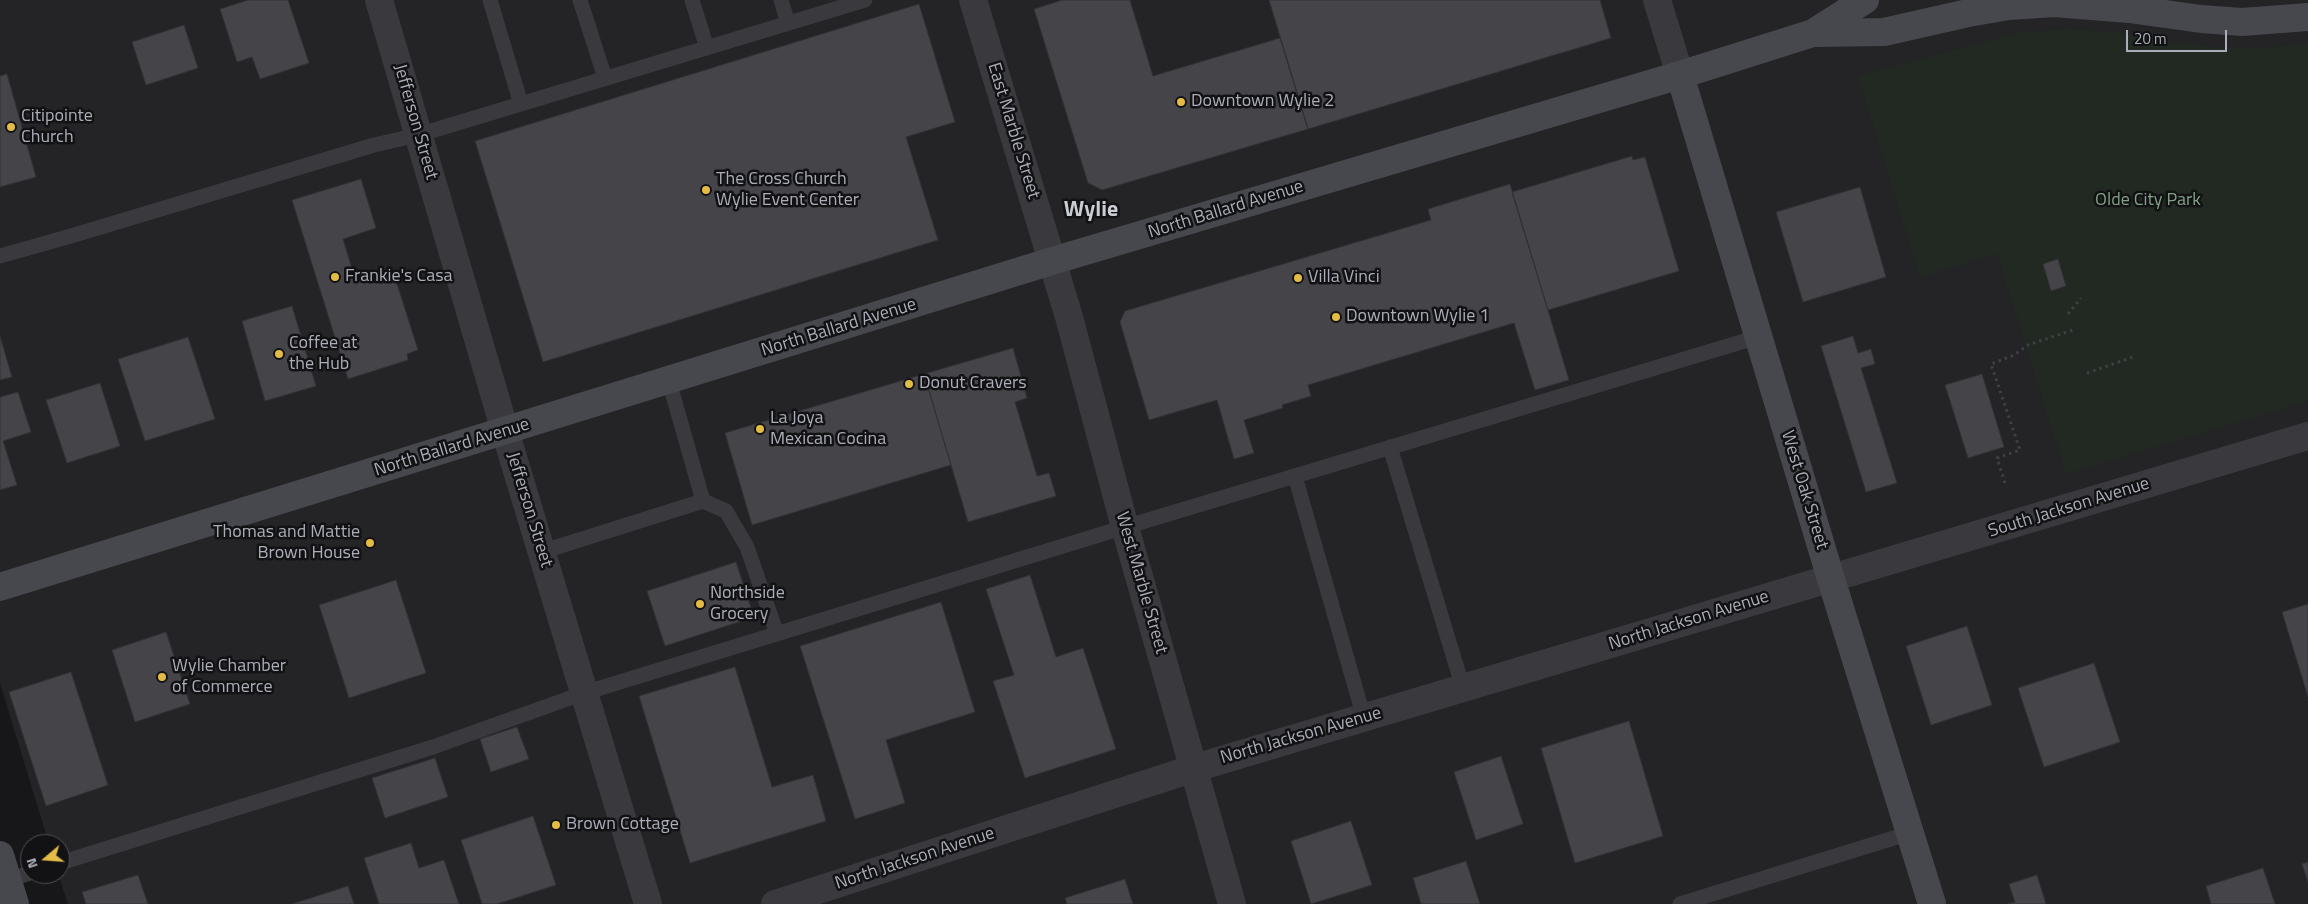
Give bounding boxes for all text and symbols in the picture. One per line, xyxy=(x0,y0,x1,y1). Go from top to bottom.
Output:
scale bar xyxy=(2128,20,2229,52)
text: 20 m xyxy=(2134,27,2167,50)
street label: East Marble Street xyxy=(982,60,1044,202)
street label: Jefferson Street xyxy=(388,62,442,182)
place label: Downtown Wylie 2 xyxy=(1191,91,1334,113)
marker: Downtown Wylie 2 xyxy=(1175,96,1187,108)
place label: Citipointe Church xyxy=(21,106,93,148)
marker: Citipointe Church xyxy=(5,121,17,133)
place label: The Cross Church Wylie Event Center xyxy=(716,169,859,212)
street label: North Ballard Avenue xyxy=(1146,176,1306,244)
marker: The Cross Church Wylie Event Center xyxy=(700,184,712,196)
park label: Olde City Park xyxy=(2095,190,2201,212)
district label: Wylie xyxy=(1064,198,1118,224)
place label: Frankie's Casa xyxy=(345,266,453,288)
place label: Villa Vinci xyxy=(1308,267,1380,289)
marker: Frankie's Casa xyxy=(329,271,341,283)
marker: Villa Vinci xyxy=(1292,272,1304,284)
street label: North Ballard Avenue xyxy=(759,294,919,362)
place label: Downtown Wylie 1 xyxy=(1346,306,1489,328)
marker: Downtown Wylie 1 xyxy=(1330,311,1342,323)
place label: Coffee at the Hub xyxy=(289,333,357,376)
marker: Coffee at the Hub xyxy=(273,348,285,360)
place label: Donut Cravers xyxy=(919,373,1027,395)
marker: Donut Cravers xyxy=(903,378,915,390)
place label: La Joya Mexican Cocina xyxy=(770,408,886,450)
street label: North Ballard Avenue xyxy=(372,414,532,482)
marker: La Joya Mexican Cocina xyxy=(754,423,766,435)
street label: West Oak Street xyxy=(1776,428,1832,552)
street label: Jefferson Street xyxy=(501,450,557,570)
street label: South Jackson Avenue xyxy=(1986,473,2152,543)
street label: West Marble Street xyxy=(1110,509,1172,657)
place label: Thomas and Mattie Brown House xyxy=(213,522,360,564)
marker: Thomas and Mattie Brown House xyxy=(364,537,376,549)
place label: Northside Grocery xyxy=(710,583,785,626)
street label: North Jackson Avenue xyxy=(1606,586,1772,656)
marker: Northside Grocery xyxy=(694,598,706,610)
place label: Wylie Chamber of Commerce xyxy=(172,656,286,699)
marker: Wylie Chamber of Commerce xyxy=(156,671,168,683)
street label: North Jackson Avenue xyxy=(1218,703,1384,769)
place label: Brown Cottage xyxy=(566,814,679,836)
marker: Brown Cottage xyxy=(550,819,562,831)
street label: North Jackson Avenue xyxy=(833,823,997,895)
north arrow xyxy=(20,834,70,884)
text: N xyxy=(20,856,43,871)

